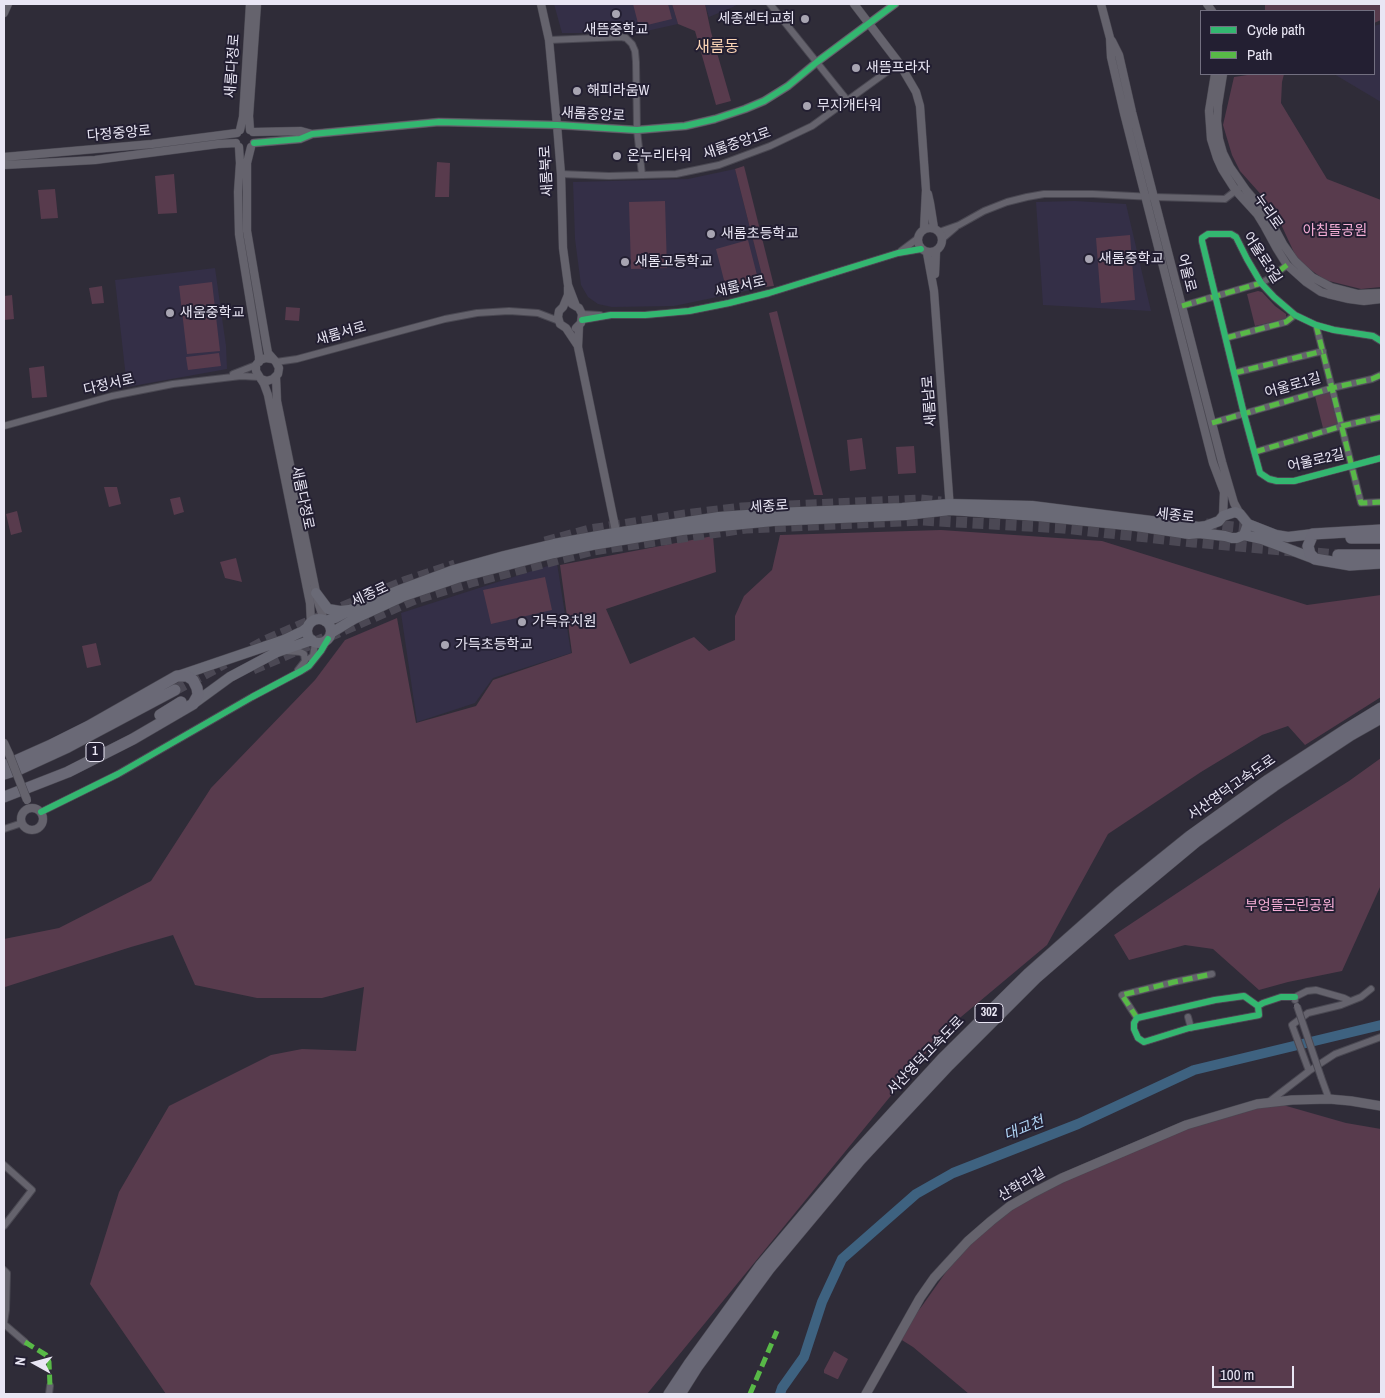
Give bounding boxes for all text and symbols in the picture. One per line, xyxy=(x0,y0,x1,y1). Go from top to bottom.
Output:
marker: 새뜸중학교 xyxy=(610,8,622,20)
legend xyxy=(1200,10,1375,75)
place label: 세종센터교회 xyxy=(718,11,795,27)
marker: 세종센터교회 xyxy=(799,13,811,25)
text: Cycle path xyxy=(1247,19,1305,40)
place label: 새뜸중학교 xyxy=(584,22,648,38)
street label: 새롬다정로 xyxy=(222,33,244,99)
district label: 새롬동 xyxy=(695,38,739,58)
text: Path xyxy=(1247,44,1272,65)
place label: 새뜸프라자 xyxy=(866,60,930,76)
marker: 새뜸프라자 xyxy=(850,62,862,74)
place label: 해피라움W xyxy=(587,83,649,99)
marker: 해피라움W xyxy=(571,85,583,97)
place label: 무지개타워 xyxy=(817,98,881,114)
marker: 무지개타워 xyxy=(801,100,813,112)
street label: 새롬중앙로 xyxy=(560,105,626,125)
street label: 다정중앙로 xyxy=(86,123,152,145)
street label: 새롬중앙1로 xyxy=(701,125,773,163)
street label: 새롬북로 xyxy=(537,145,557,197)
place label: 온누리타워 xyxy=(627,148,691,164)
marker: 온누리타워 xyxy=(611,150,623,162)
street label: 누리로 xyxy=(1250,191,1286,233)
park label: 아침뜰공원 xyxy=(1303,223,1367,239)
place label: 새롬초등학교 xyxy=(721,226,798,242)
marker: 새롬초등학교 xyxy=(705,228,717,240)
street label: 어울로3길 xyxy=(1239,229,1285,287)
place label: 새롬중학교 xyxy=(1099,251,1163,267)
street label: 어울로 xyxy=(1173,252,1199,294)
marker: 새롬중학교 xyxy=(1083,253,1095,265)
place label: 새롬고등학교 xyxy=(635,254,712,270)
marker: 새롬고등학교 xyxy=(619,256,631,268)
street label: 새롬서로 xyxy=(713,273,767,301)
place label: 새움중학교 xyxy=(180,305,244,321)
marker: 새움중학교 xyxy=(164,307,176,319)
street label: 새롬서로 xyxy=(314,319,368,349)
street label: 어울로1길 xyxy=(1263,370,1323,402)
street label: 다정서로 xyxy=(82,371,136,399)
street label: 새롬남로 xyxy=(920,375,940,427)
street label: 어울로2길 xyxy=(1286,446,1346,476)
street label: 새롬다정로 xyxy=(287,465,317,531)
street label: 세종로 xyxy=(749,497,789,517)
street label: 세종로 xyxy=(1155,506,1195,526)
street label: 세종로 xyxy=(349,579,391,611)
place label: 가득유치원 xyxy=(532,614,596,630)
marker: 가득유치원 xyxy=(516,616,528,628)
place label: 가득초등학교 xyxy=(455,637,532,653)
marker: 가득초등학교 xyxy=(439,639,451,651)
road number: 1 xyxy=(86,742,104,762)
street label: 서산영덕고속도로 xyxy=(1185,752,1279,824)
park label: 부엉뜰근린공원 xyxy=(1245,898,1335,914)
road number: 302 xyxy=(975,1004,1003,1022)
street label: 서산영덕고속도로 xyxy=(884,1013,968,1099)
water label: 대교천 xyxy=(1001,1113,1047,1145)
street label: 산학리길 xyxy=(995,1165,1049,1205)
north arrow xyxy=(10,1338,60,1388)
text: N xyxy=(11,1356,30,1366)
scale bar xyxy=(1215,1356,1298,1388)
text: 100 m xyxy=(1220,1364,1254,1385)

